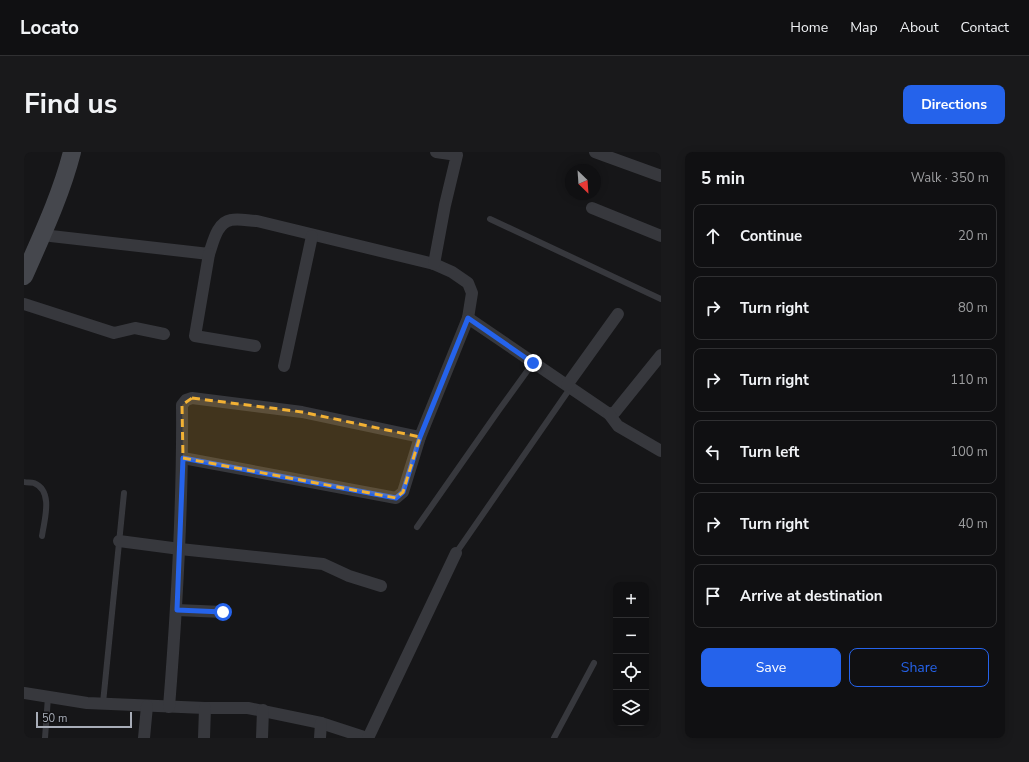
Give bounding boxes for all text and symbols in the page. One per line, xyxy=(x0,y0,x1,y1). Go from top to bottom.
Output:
text: Locato xyxy=(20,15,79,41)
text: Home xyxy=(790,18,828,37)
text: Map xyxy=(850,18,878,37)
text: About xyxy=(900,18,939,37)
text: Contact xyxy=(961,18,1009,37)
text: Find us xyxy=(24,85,118,123)
button: Directions xyxy=(903,85,1005,124)
north arrow xyxy=(565,164,601,200)
text: 5 min xyxy=(701,167,745,190)
text: Walk · 350 m xyxy=(911,169,989,187)
icon: ahead xyxy=(702,225,724,247)
text: Continue xyxy=(740,226,802,246)
text: 20 m xyxy=(958,227,988,245)
icon: right xyxy=(702,297,724,319)
text: Turn right xyxy=(740,298,809,318)
text: 80 m xyxy=(958,299,988,317)
route end xyxy=(524,354,542,372)
icon: right xyxy=(702,369,724,391)
text: Turn right xyxy=(740,370,809,390)
text: 110 m xyxy=(950,371,988,389)
icon: left xyxy=(702,441,724,463)
text: Turn left xyxy=(740,442,799,462)
text: 100 m xyxy=(950,443,988,461)
icon: right xyxy=(702,513,724,535)
text: Turn right xyxy=(740,514,809,534)
text: 40 m xyxy=(958,515,988,533)
map controls xyxy=(613,582,649,726)
button: + xyxy=(613,582,649,618)
icon: arrive xyxy=(702,585,724,607)
text: Arrive at destination xyxy=(740,586,883,606)
route start xyxy=(214,603,232,621)
button: − xyxy=(613,618,649,654)
button: Save xyxy=(701,648,841,687)
button: Share xyxy=(849,648,989,687)
button: locate xyxy=(613,654,649,690)
button: layers xyxy=(613,690,649,726)
scale bar xyxy=(36,710,132,729)
text: 50 m xyxy=(42,711,67,726)

